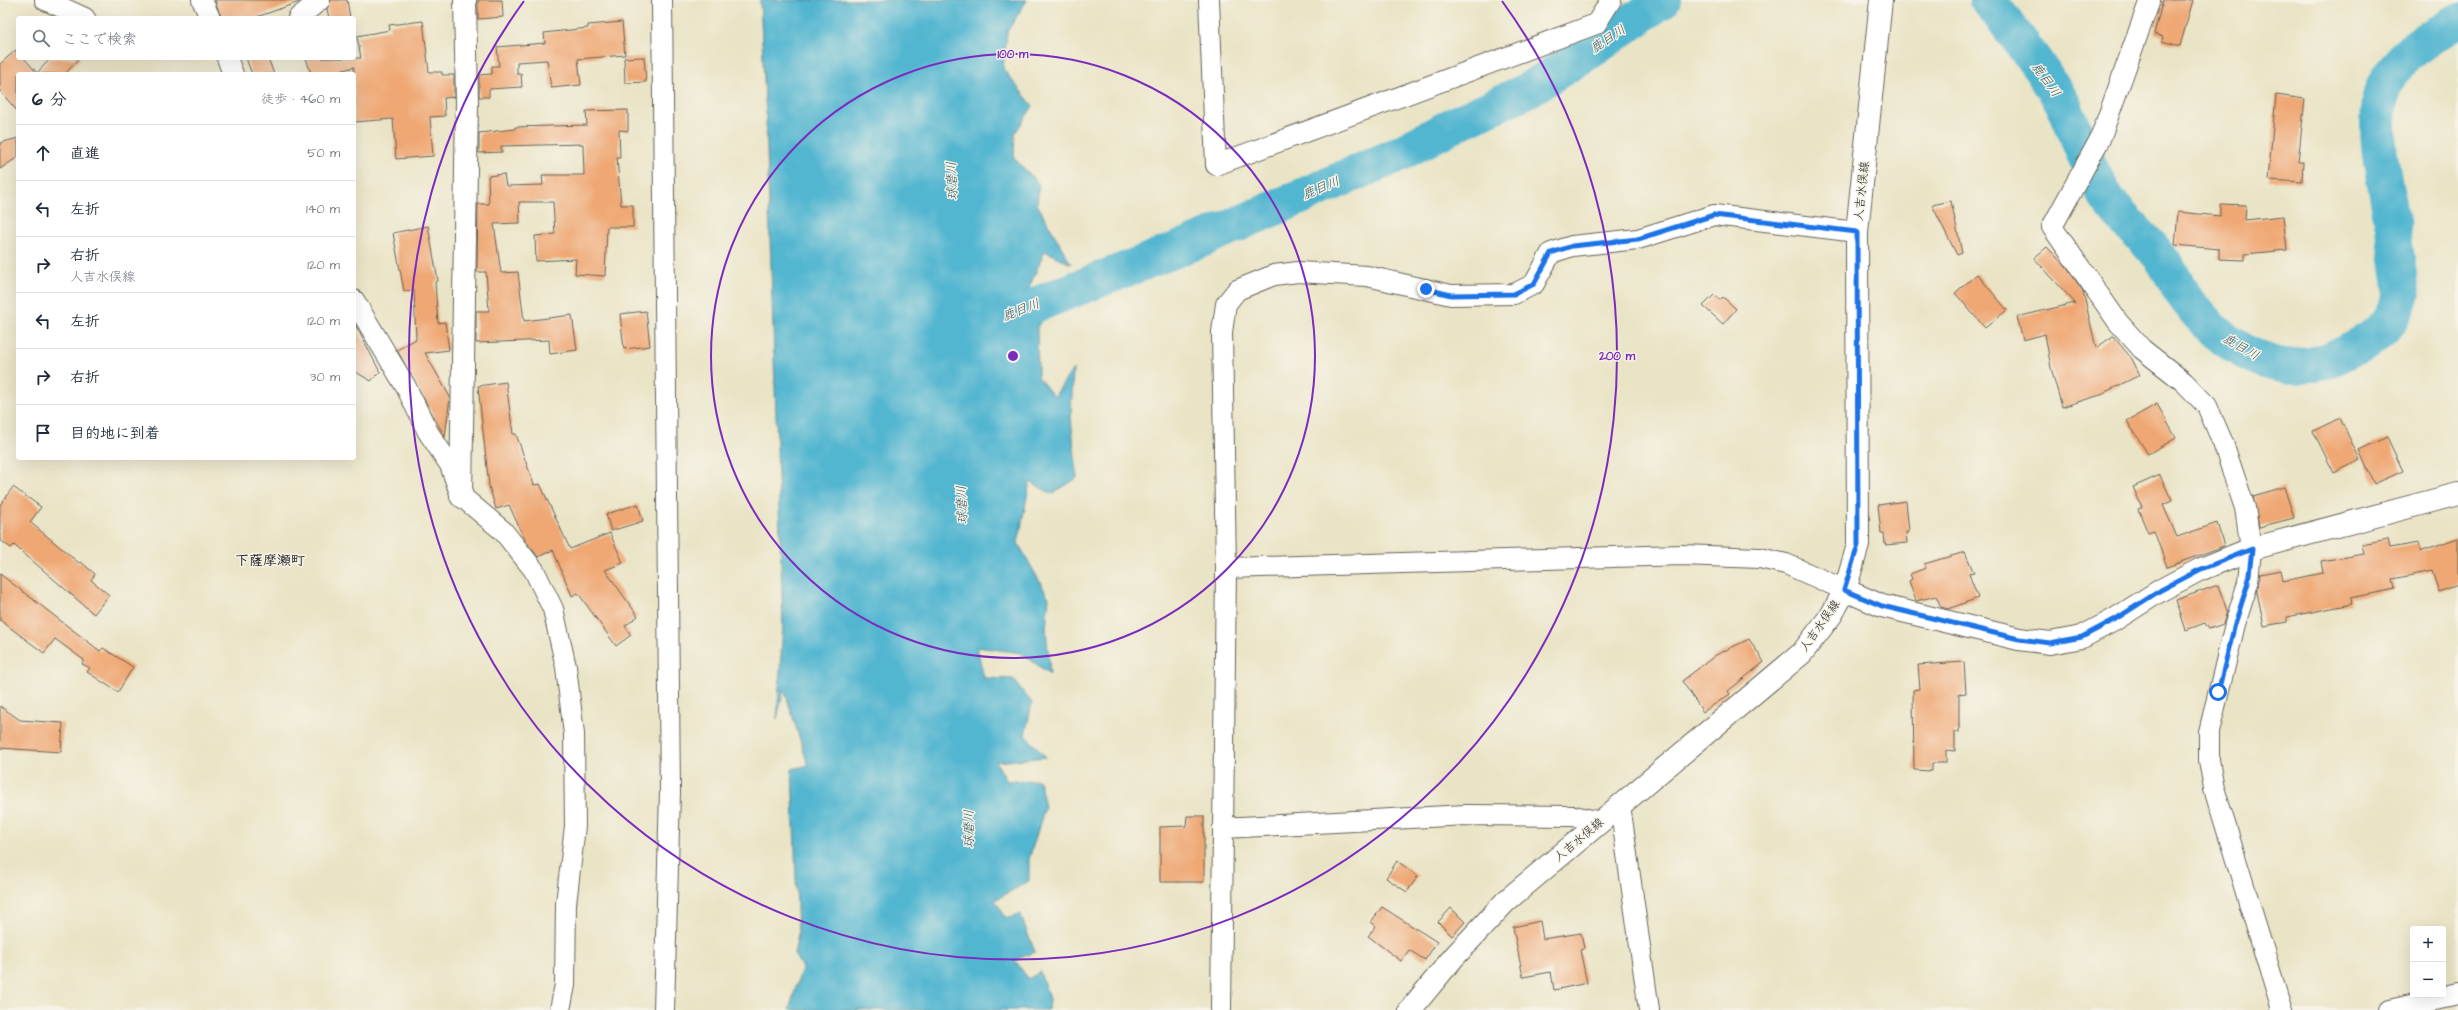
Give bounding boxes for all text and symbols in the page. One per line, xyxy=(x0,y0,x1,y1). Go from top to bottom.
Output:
search box xyxy=(16,16,356,60)
water label: 鹿目川 xyxy=(1587,21,1629,57)
icon: search xyxy=(30,27,52,49)
text: ここで検索 xyxy=(62,29,137,50)
text: 100 m xyxy=(998,46,1029,63)
water label: 鹿目川 xyxy=(2027,59,2065,101)
text: 6 分 xyxy=(32,88,66,112)
text: 徒歩 · 460 m xyxy=(261,90,340,108)
icon: ahead xyxy=(32,142,54,164)
text: 直進 xyxy=(70,143,100,164)
text: 50 m xyxy=(307,144,340,162)
street label: 人吉水俣線 xyxy=(1850,160,1874,222)
water label: 球磨川 xyxy=(942,161,962,201)
water label: 鹿目川 xyxy=(1300,172,1342,204)
icon: left xyxy=(32,198,54,220)
text: 左折 xyxy=(70,199,100,220)
text: 140 m xyxy=(306,200,340,218)
text: 右折 xyxy=(70,245,100,266)
icon: right xyxy=(32,254,54,276)
text: 120 m xyxy=(307,256,340,274)
text: 人吉水俣線 xyxy=(70,268,135,286)
route end xyxy=(1417,280,1435,298)
water label: 鹿目川 xyxy=(1000,295,1042,325)
icon: left xyxy=(32,310,54,332)
text: 左折 xyxy=(70,311,100,332)
text: 120 m xyxy=(307,312,340,330)
water label: 鹿目川 xyxy=(2220,329,2262,365)
text: 200 m xyxy=(1598,348,1636,365)
centre of rings xyxy=(1006,349,1020,363)
icon: right xyxy=(32,366,54,388)
text: 右折 xyxy=(70,367,100,388)
text: 30 m xyxy=(310,368,340,386)
icon: arrive xyxy=(32,422,54,444)
text: 目的地に到着 xyxy=(70,423,160,444)
water label: 球磨川 xyxy=(952,485,972,525)
district label: 下薩摩瀬町 xyxy=(235,551,305,571)
street label: 人吉水俣線 xyxy=(1796,597,1844,655)
route start xyxy=(2209,683,2227,701)
water label: 球磨川 xyxy=(960,809,978,849)
street label: 人吉水俣線 xyxy=(1551,814,1607,866)
map controls xyxy=(2410,926,2446,998)
button: + xyxy=(2410,926,2446,962)
button: − xyxy=(2410,962,2446,998)

